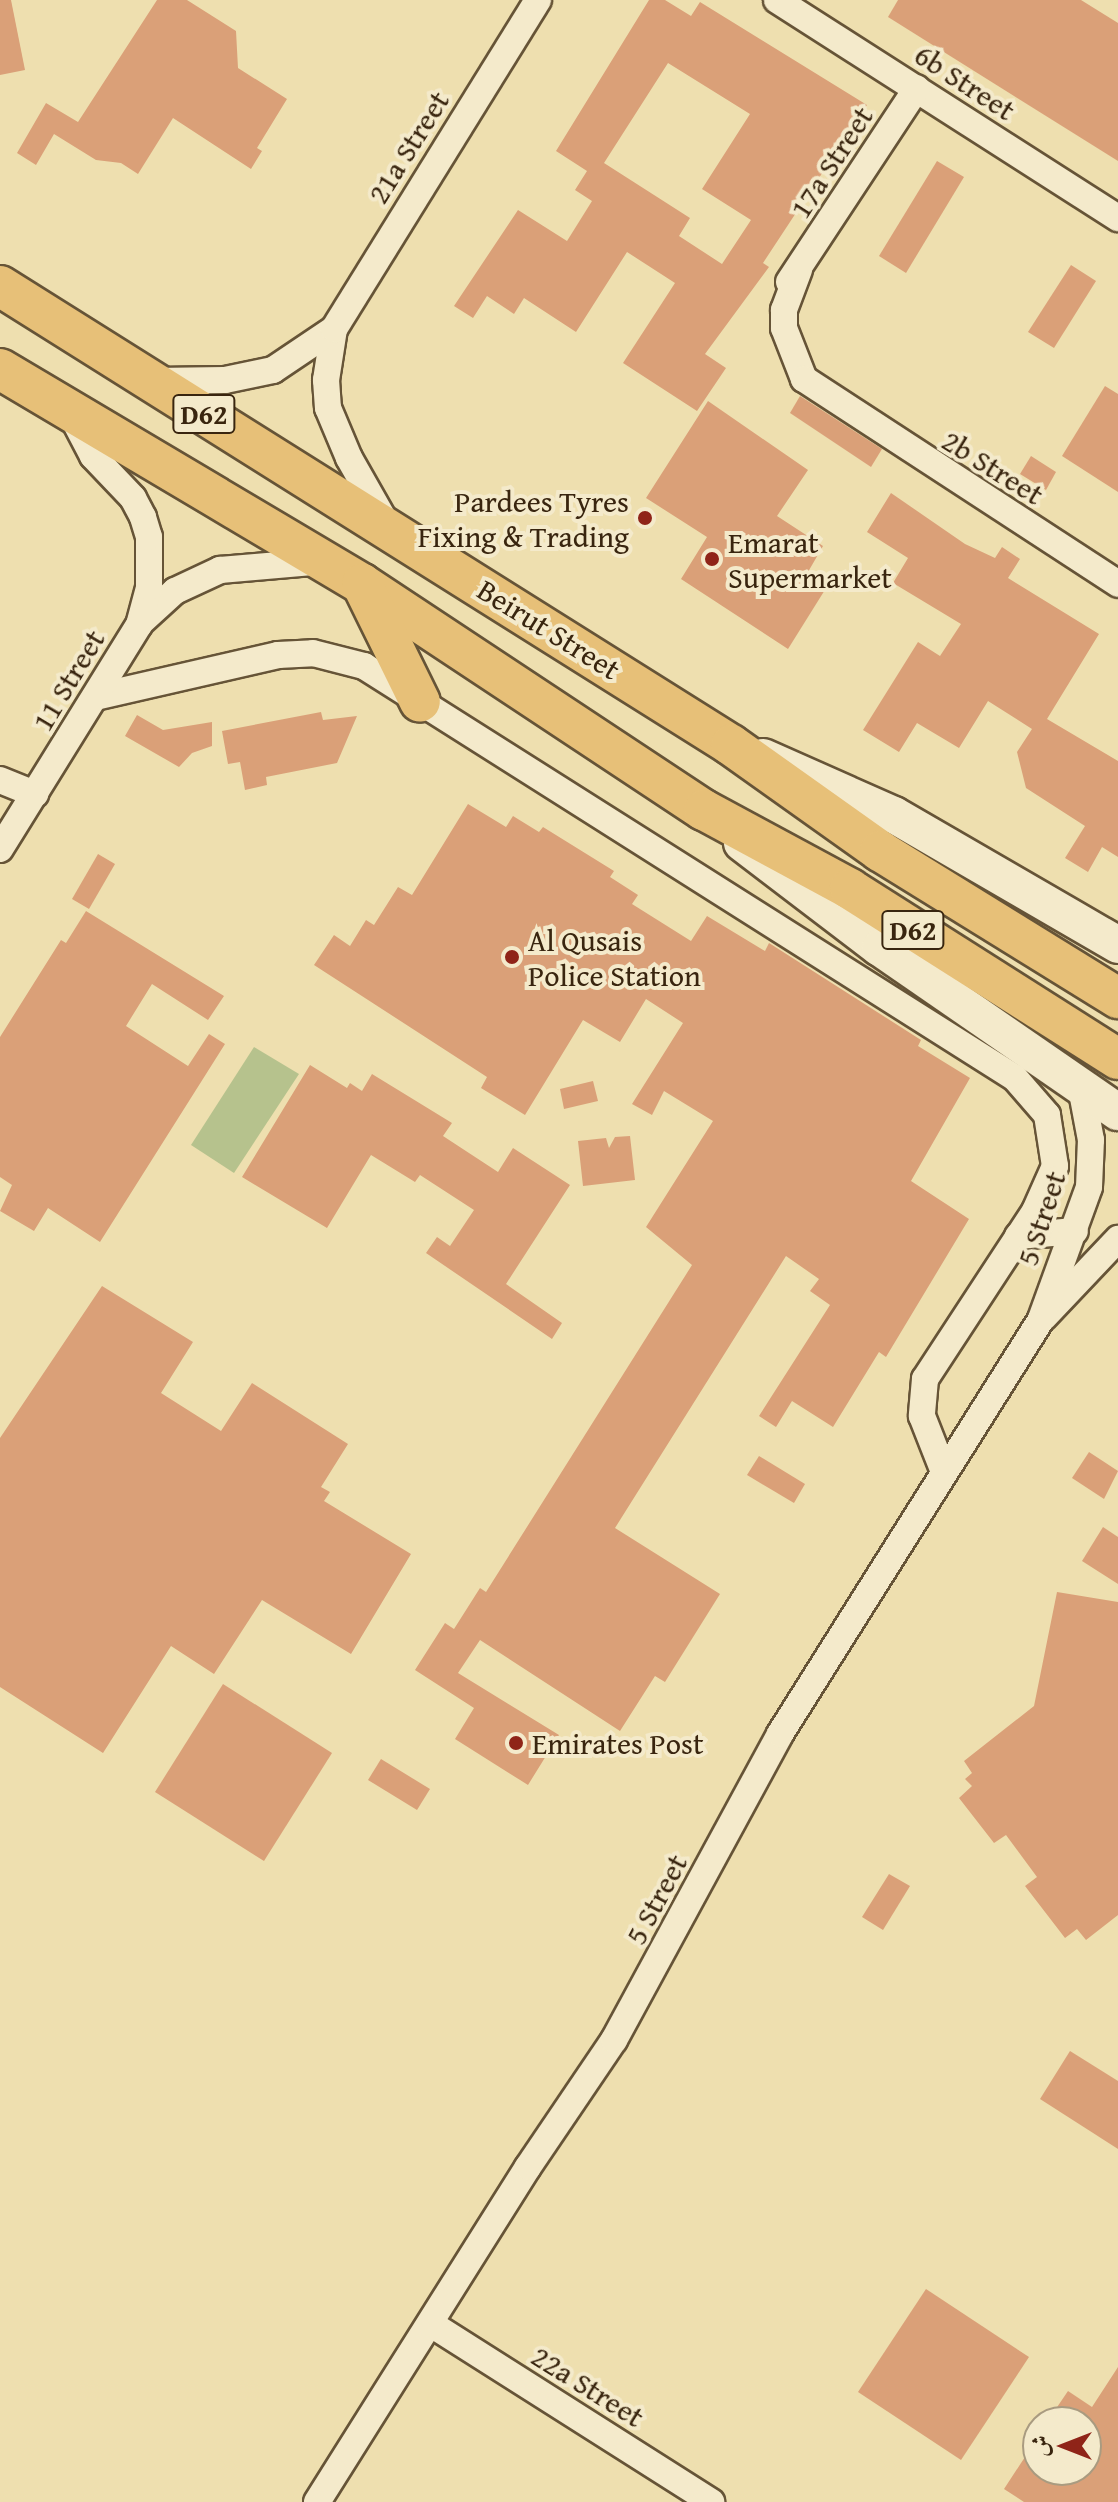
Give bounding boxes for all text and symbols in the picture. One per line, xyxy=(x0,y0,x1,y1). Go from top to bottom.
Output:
street label: 6b Street xyxy=(908,36,1022,128)
street label: 21a Street xyxy=(359,84,457,210)
street label: 17a Street xyxy=(782,100,880,224)
road number: D62 xyxy=(172,390,236,438)
street label: 2b Street xyxy=(936,422,1050,512)
place label: Pardees Tyres Fixing & Trading xyxy=(418,483,629,554)
marker: Pardees Tyres Fixing & Trading xyxy=(636,509,654,527)
place label: Emarat Supermarket xyxy=(728,524,892,594)
marker: Emarat Supermarket xyxy=(703,550,721,568)
street label: Beirut Street xyxy=(471,571,627,687)
street label: 11 Street xyxy=(24,623,112,737)
road number: D62 xyxy=(881,906,945,954)
place label: Al Qusais Police Station xyxy=(528,922,701,992)
marker: Al Qusais Police Station xyxy=(503,948,521,966)
street label: 5 Street xyxy=(1009,1166,1073,1270)
place label: Emirates Post xyxy=(532,1725,703,1761)
marker: Emirates Post xyxy=(507,1734,525,1752)
street label: 5 Street xyxy=(617,1848,695,1950)
street label: 22a Street xyxy=(525,2337,651,2435)
north arrow xyxy=(1022,2406,1102,2486)
text: ش xyxy=(1024,2435,1056,2457)

